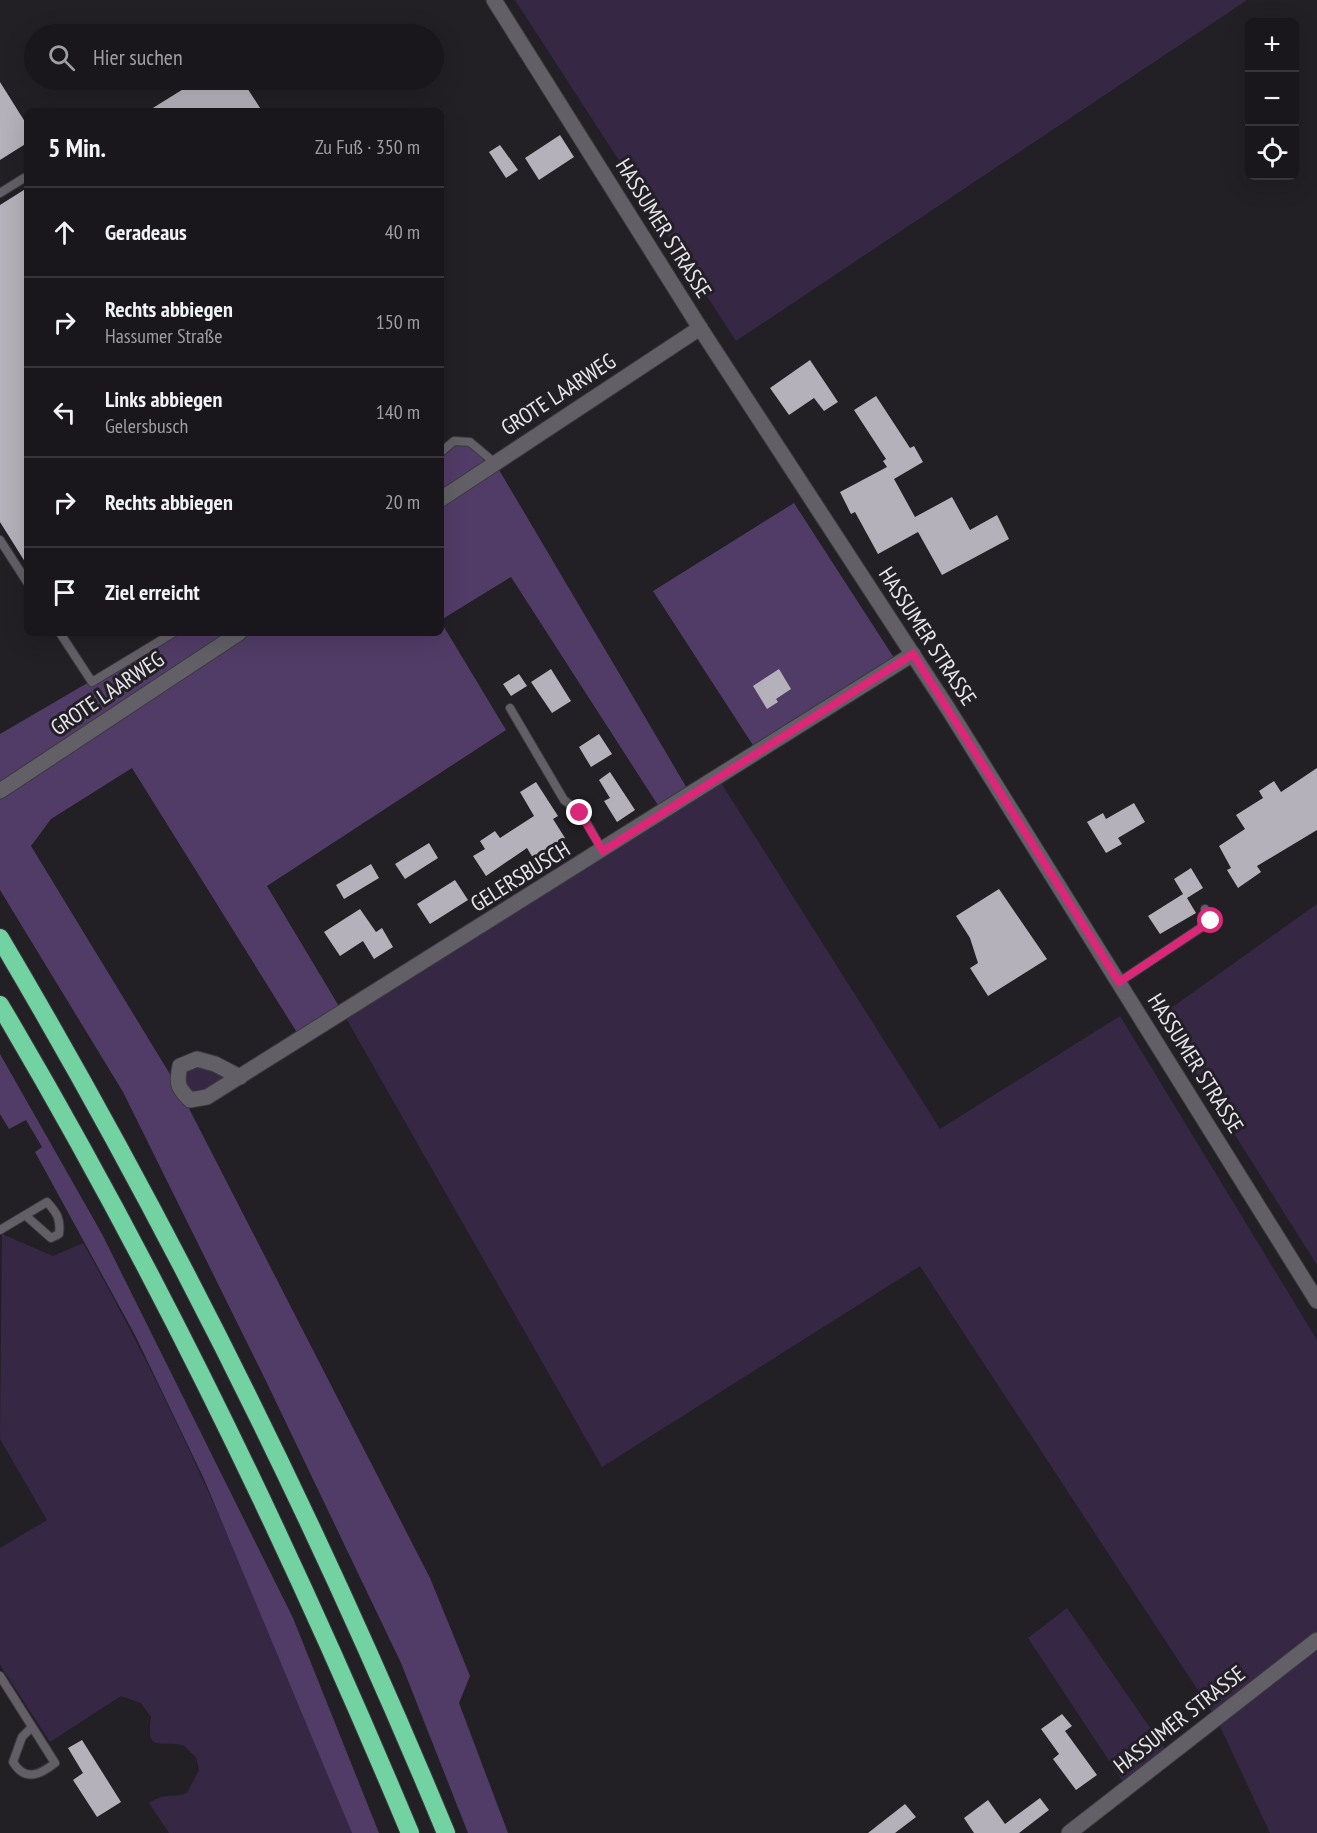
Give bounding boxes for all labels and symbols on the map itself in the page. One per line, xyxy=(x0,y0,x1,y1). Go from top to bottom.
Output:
street label: HASSUMER STRASSE xyxy=(610,153,718,303)
street label: GROTE LAARWEG xyxy=(495,347,621,441)
street label: HASSUMER STRASSE xyxy=(873,562,983,710)
street label: GROTE LAARWEG xyxy=(45,645,169,741)
route end xyxy=(566,799,592,825)
street label: GELERSBUSCH xyxy=(465,834,575,918)
route start xyxy=(1197,907,1223,933)
street label: HASSUMER STRASSE xyxy=(1142,988,1250,1138)
street label: HASSUMER STRASSE xyxy=(1108,1659,1250,1779)

